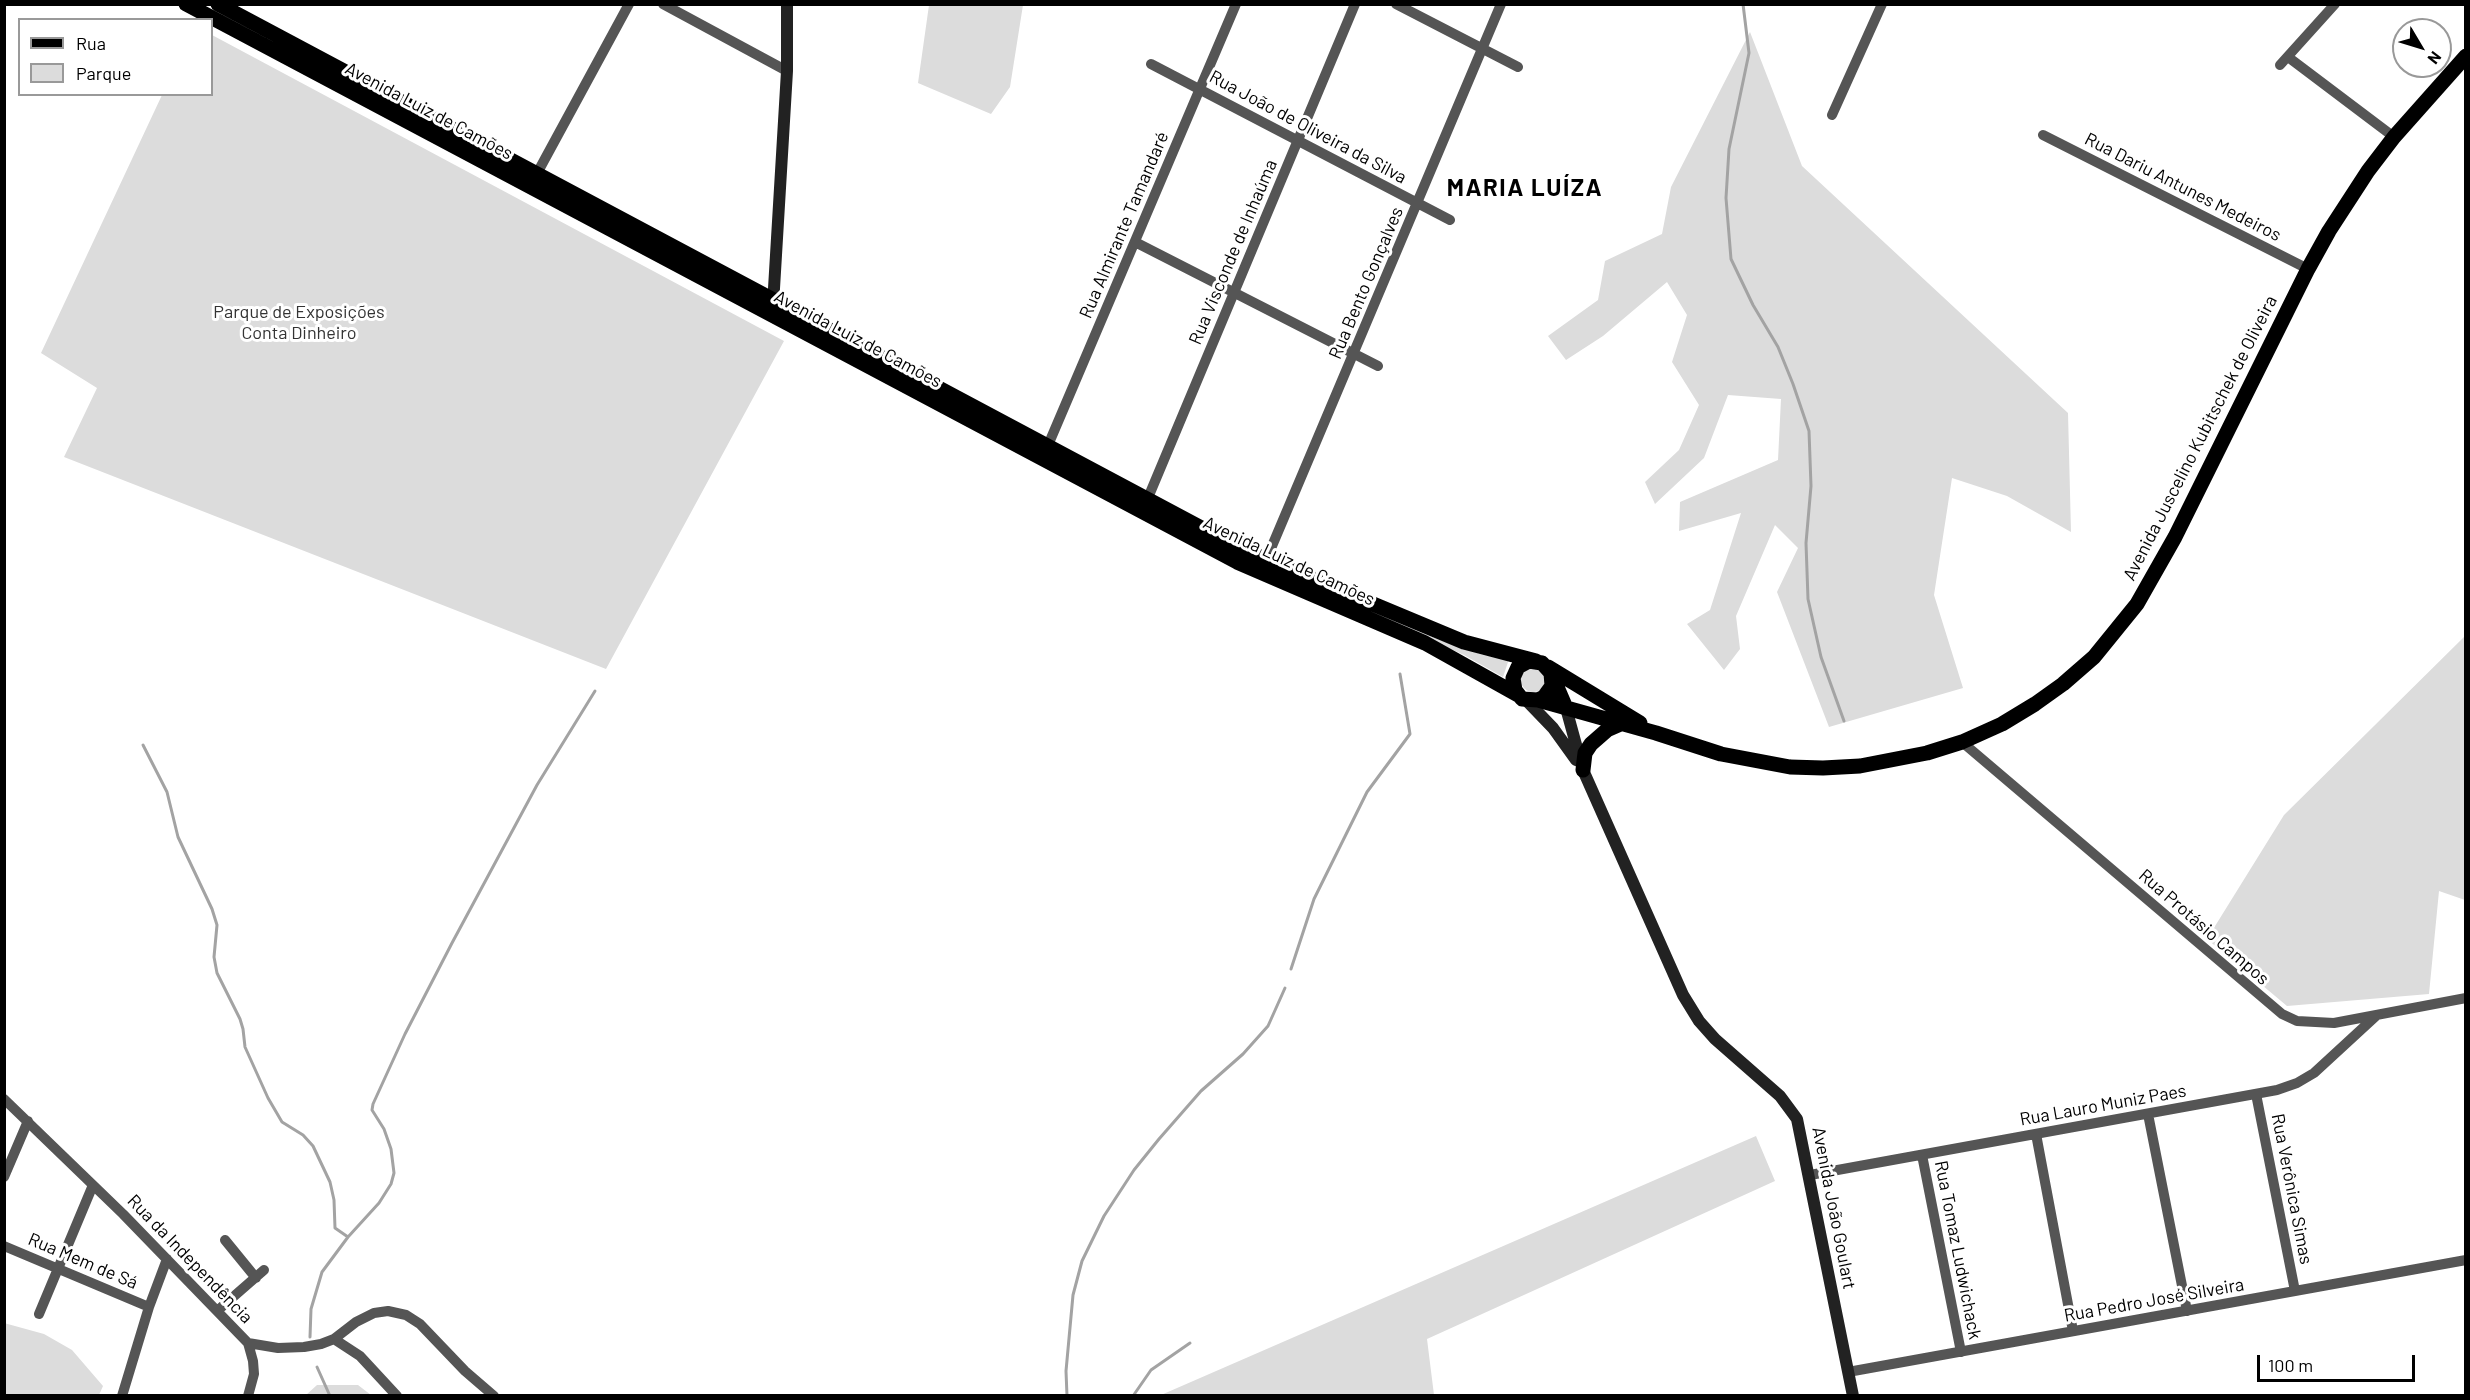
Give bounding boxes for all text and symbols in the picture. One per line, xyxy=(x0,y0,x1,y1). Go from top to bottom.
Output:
legend xyxy=(18,18,213,96)
north arrow xyxy=(2392,18,2452,78)
text: Rua xyxy=(76,32,106,54)
text: N xyxy=(2424,48,2446,68)
street label: Avenida Luiz de Camões xyxy=(341,58,517,164)
text: Parque xyxy=(76,62,131,84)
street label: Rua João de Oliveira da Silva xyxy=(1206,66,1410,188)
street label: Rua Almirante Tamandaré xyxy=(1075,128,1173,322)
street label: Rua Dariu Antunes Medeiros xyxy=(2081,128,2285,246)
street label: Rua Visconde de Inhaúma xyxy=(1184,156,1282,348)
district label: MARIA LUÍZA xyxy=(1447,174,1603,202)
street label: Rua Bento Gonçalves xyxy=(1324,204,1408,362)
street label: Avenida Luiz de Camões xyxy=(770,286,946,392)
street label: Avenida Juscelino Kubitschek de Oliveira xyxy=(2118,292,2282,584)
park label: Parque de Exposições Conta Dinheiro xyxy=(213,301,385,344)
street label: Avenida Luiz de Camões xyxy=(1200,512,1378,610)
street label: Rua Protásio Campos xyxy=(2134,864,2274,990)
street label: Rua Lauro Muniz Paes xyxy=(2018,1080,2188,1130)
street label: Rua Verônica Simas xyxy=(2267,1112,2317,1266)
street label: Avenida João Goulart xyxy=(1808,1125,1860,1291)
street label: Rua Tomaz Ludwichack xyxy=(1930,1159,1986,1341)
street label: Rua da Independência xyxy=(123,1190,257,1328)
street label: Rua Mem de Sá xyxy=(25,1228,141,1294)
street label: Rua Pedro José Silveira xyxy=(2062,1274,2246,1326)
scale bar xyxy=(2260,1343,2418,1381)
text: 100 m xyxy=(2268,1354,2313,1376)

